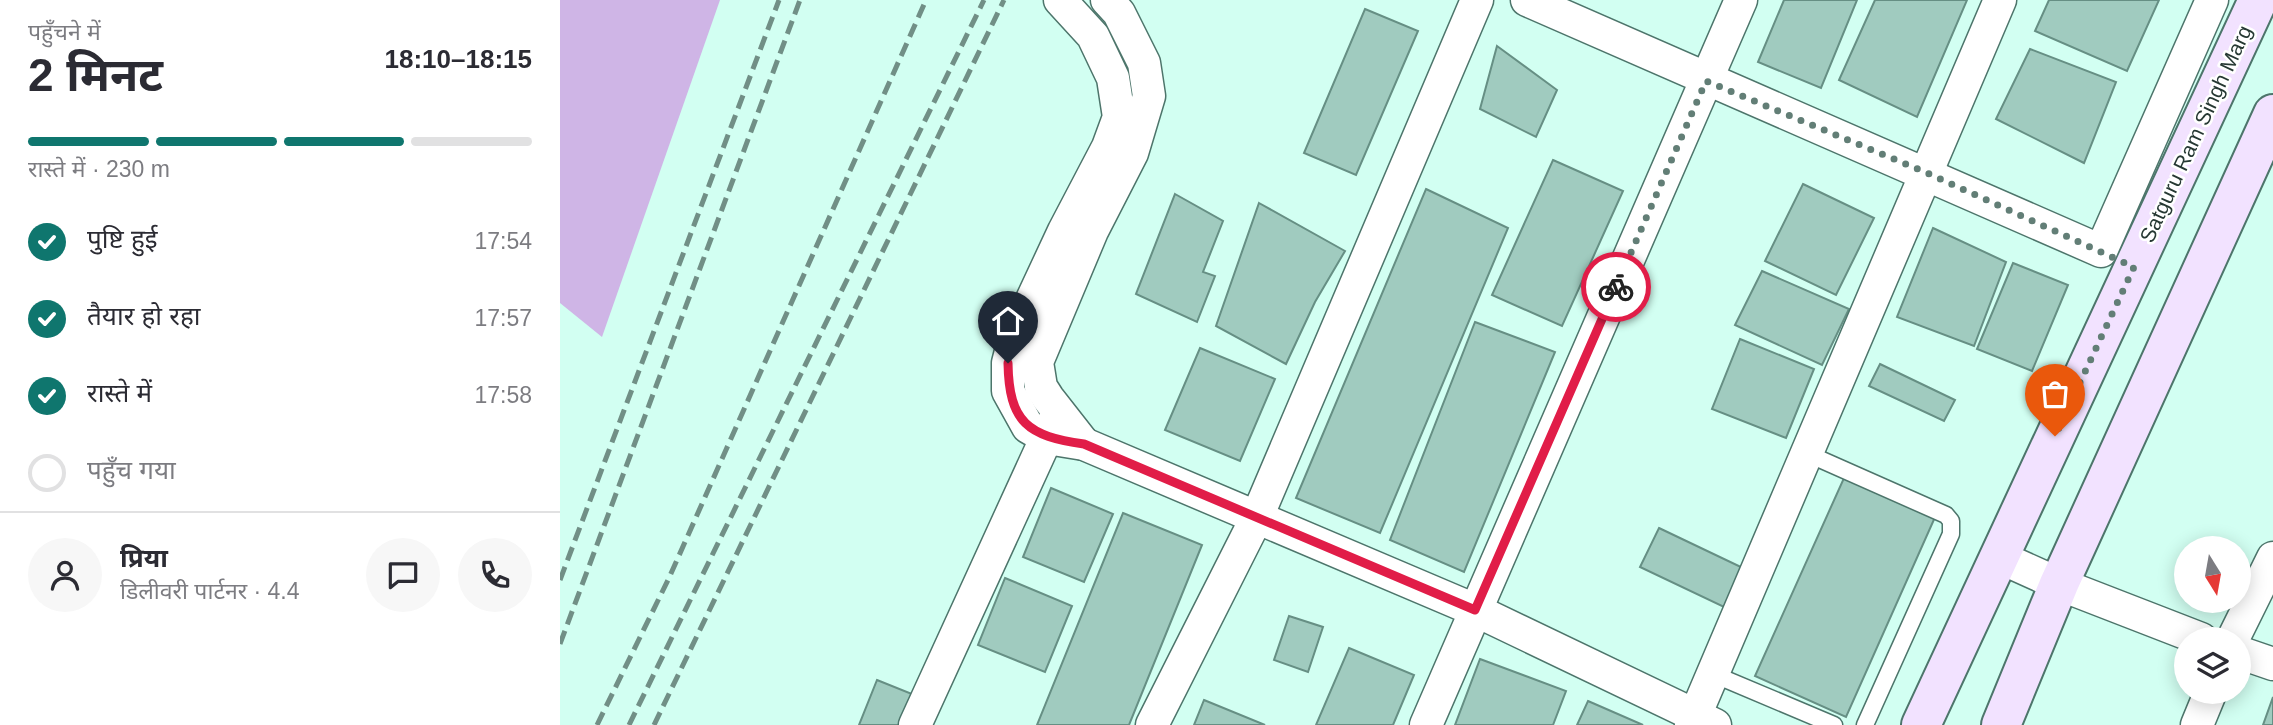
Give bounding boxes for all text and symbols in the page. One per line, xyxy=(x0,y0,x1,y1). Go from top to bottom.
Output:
text: पहुँचने में xyxy=(28,19,101,45)
street label: Satguru Ram Singh Marg xyxy=(2135,22,2256,246)
text: 18:10–18:15 xyxy=(385,44,532,74)
text: 2 मिनट xyxy=(28,49,163,101)
text: रास्ते में · 230 m xyxy=(28,156,170,182)
icon: check xyxy=(28,223,66,261)
text: पुष्टि हुई xyxy=(87,224,157,254)
text: 17:54 xyxy=(474,228,532,254)
courier xyxy=(1581,252,1651,322)
icon: bike xyxy=(1597,268,1635,306)
pin xyxy=(978,291,1038,363)
icon: check xyxy=(28,300,66,338)
text: तैयार हो रहा xyxy=(87,301,200,331)
icon: home xyxy=(989,302,1027,340)
text: 17:57 xyxy=(474,305,532,331)
pin xyxy=(2025,364,2085,436)
icon: bag xyxy=(2036,375,2074,413)
icon: check xyxy=(28,377,66,415)
text: रास्ते में xyxy=(87,378,152,408)
text: 17:58 xyxy=(474,382,532,408)
text: पहुँच गया xyxy=(87,455,176,485)
north arrow xyxy=(2174,536,2250,612)
map controls xyxy=(2174,536,2251,704)
button: person xyxy=(28,538,102,612)
button: chat xyxy=(366,538,440,612)
button: phone xyxy=(458,538,532,612)
text: प्रिया xyxy=(120,543,168,573)
text: डिलीवरी पार्टनर · 4.4 xyxy=(120,578,300,604)
button: layers xyxy=(2174,627,2251,704)

